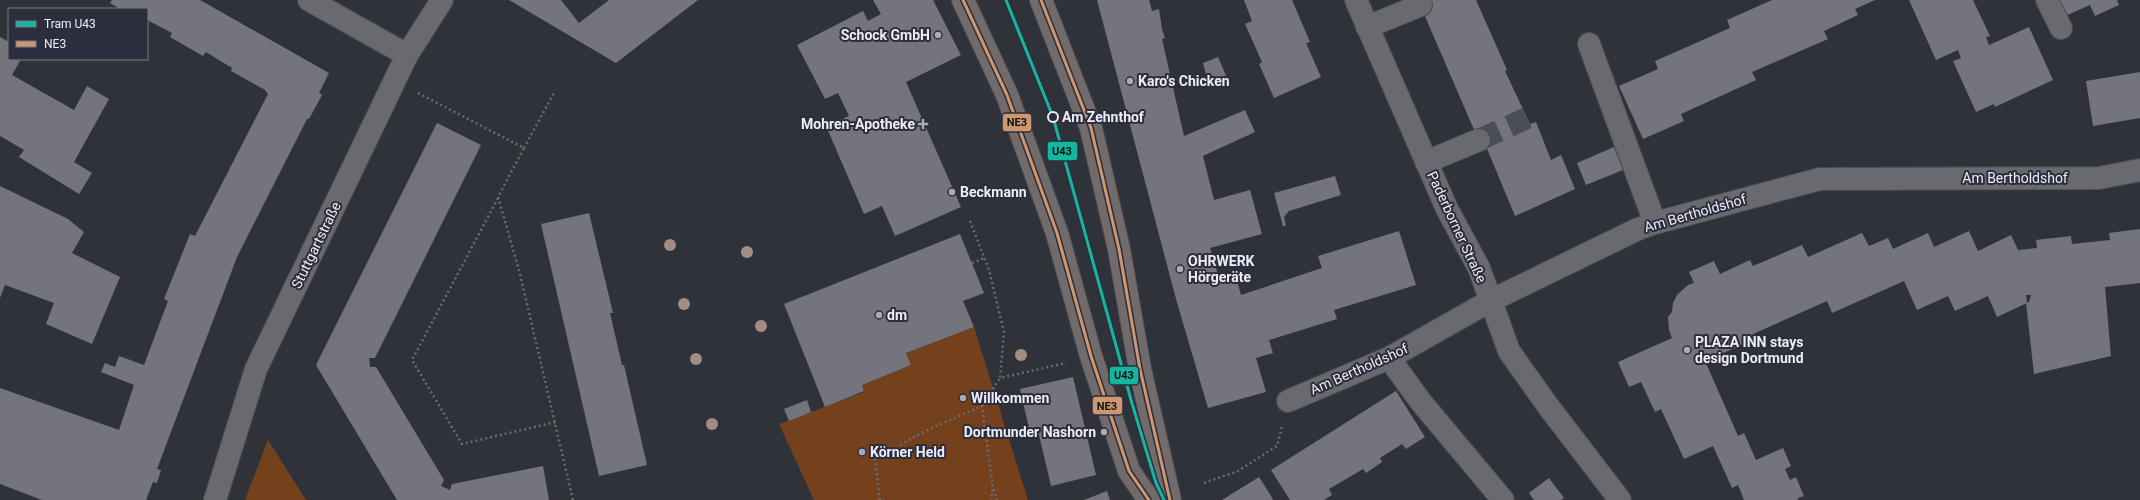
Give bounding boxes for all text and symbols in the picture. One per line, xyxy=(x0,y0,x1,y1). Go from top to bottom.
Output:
legend xyxy=(8,8,148,60)
text: Tram U43 xyxy=(44,17,96,31)
place label: Schock GmbH xyxy=(841,27,930,43)
marker: Schock GmbH xyxy=(933,30,943,40)
text: NE3 xyxy=(44,37,66,51)
place label: Karo's Chicken xyxy=(1138,73,1230,89)
marker: Karo's Chicken xyxy=(1125,76,1135,86)
place label: Am Zehnthof xyxy=(1062,109,1145,125)
marker: Am Zehnthof xyxy=(1047,111,1059,123)
line badge: NE3 xyxy=(1002,113,1032,132)
place label: Mohren-Apotheke xyxy=(801,116,915,132)
text: NE3 xyxy=(1007,116,1027,129)
marker: Mohren-Apotheke xyxy=(918,119,928,129)
line badge: U43 xyxy=(1047,141,1078,161)
text: U43 xyxy=(1052,145,1072,158)
street label: Paderborner Straße xyxy=(1424,169,1490,285)
street label: Am Bertholdshof xyxy=(1962,170,2068,186)
place label: Beckmann xyxy=(960,184,1027,200)
marker: Beckmann xyxy=(947,187,957,197)
street label: Am Bertholdshof xyxy=(1642,191,1748,235)
street label: Stuttgartstraße xyxy=(288,199,344,291)
place label: OHRWERK Hörgeräte xyxy=(1188,253,1255,285)
marker: OHRWERK Hörgeräte xyxy=(1175,264,1185,274)
place label: dm xyxy=(887,307,907,323)
marker: dm xyxy=(874,310,884,320)
place label: PLAZA INN stays design Dortmund xyxy=(1695,334,1804,366)
street label: Am Bertholdshof xyxy=(1308,340,1411,398)
marker: PLAZA INN stays design Dortmund xyxy=(1682,345,1692,355)
line badge: U43 xyxy=(1109,366,1139,385)
text: U43 xyxy=(1114,369,1134,382)
place label: Willkommen xyxy=(971,390,1050,406)
marker: Willkommen xyxy=(958,393,968,403)
line badge: NE3 xyxy=(1092,396,1123,415)
text: NE3 xyxy=(1097,400,1117,413)
place label: Dortmunder Nashorn xyxy=(964,424,1096,440)
marker: Dortmunder Nashorn xyxy=(1099,427,1109,437)
place label: Körner Held xyxy=(870,444,945,460)
marker: Körner Held xyxy=(857,447,867,457)

